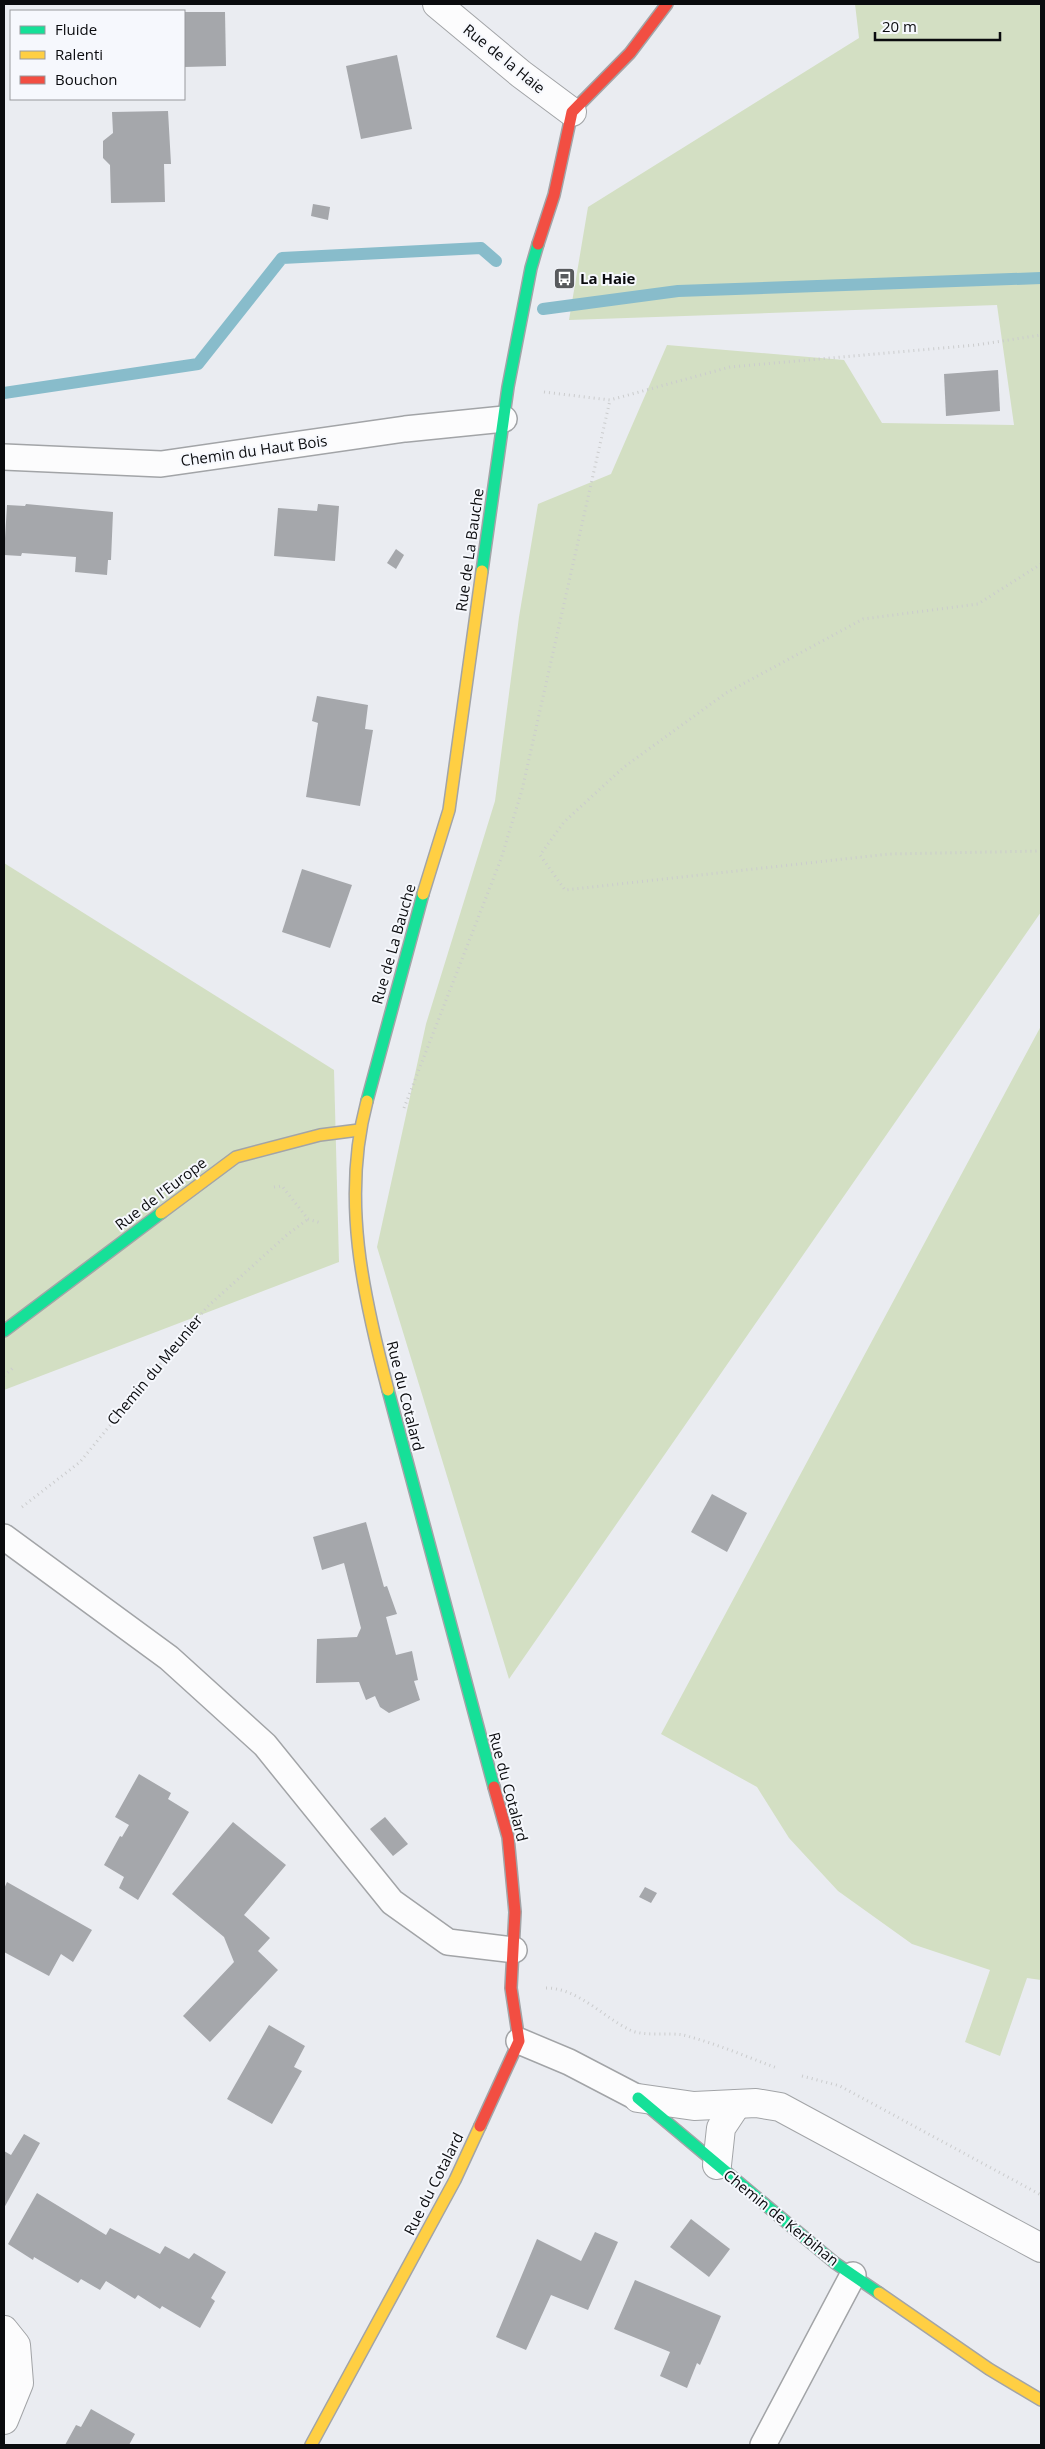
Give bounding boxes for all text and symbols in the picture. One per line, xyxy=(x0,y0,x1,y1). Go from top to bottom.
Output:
legend xyxy=(10,10,185,100)
scale bar xyxy=(875,10,1000,42)
text: 20 m xyxy=(882,16,917,36)
text: Fluide xyxy=(55,19,97,39)
street label: Rue de la Haie xyxy=(460,19,550,97)
text: Ralenti xyxy=(55,44,103,64)
text: Bouchon xyxy=(55,69,118,89)
bus stop icon: La Haie xyxy=(552,267,576,291)
place label: La Haie xyxy=(580,268,636,288)
street label: Chemin du Haut Bois xyxy=(179,430,328,470)
street label: Rue de La Bauche xyxy=(450,487,488,613)
street label: Rue de La Bauche xyxy=(366,881,420,1006)
street label: Rue de l'Europe xyxy=(111,1152,210,1234)
street label: Chemin du Meunier xyxy=(102,1310,206,1429)
street label: Rue du Cotalard xyxy=(383,1339,429,1453)
street label: Rue du Cotalard xyxy=(485,1730,533,1844)
street label: Rue du Cotalard xyxy=(399,2129,468,2238)
street label: Chemin de Kerbihan xyxy=(720,2165,843,2270)

